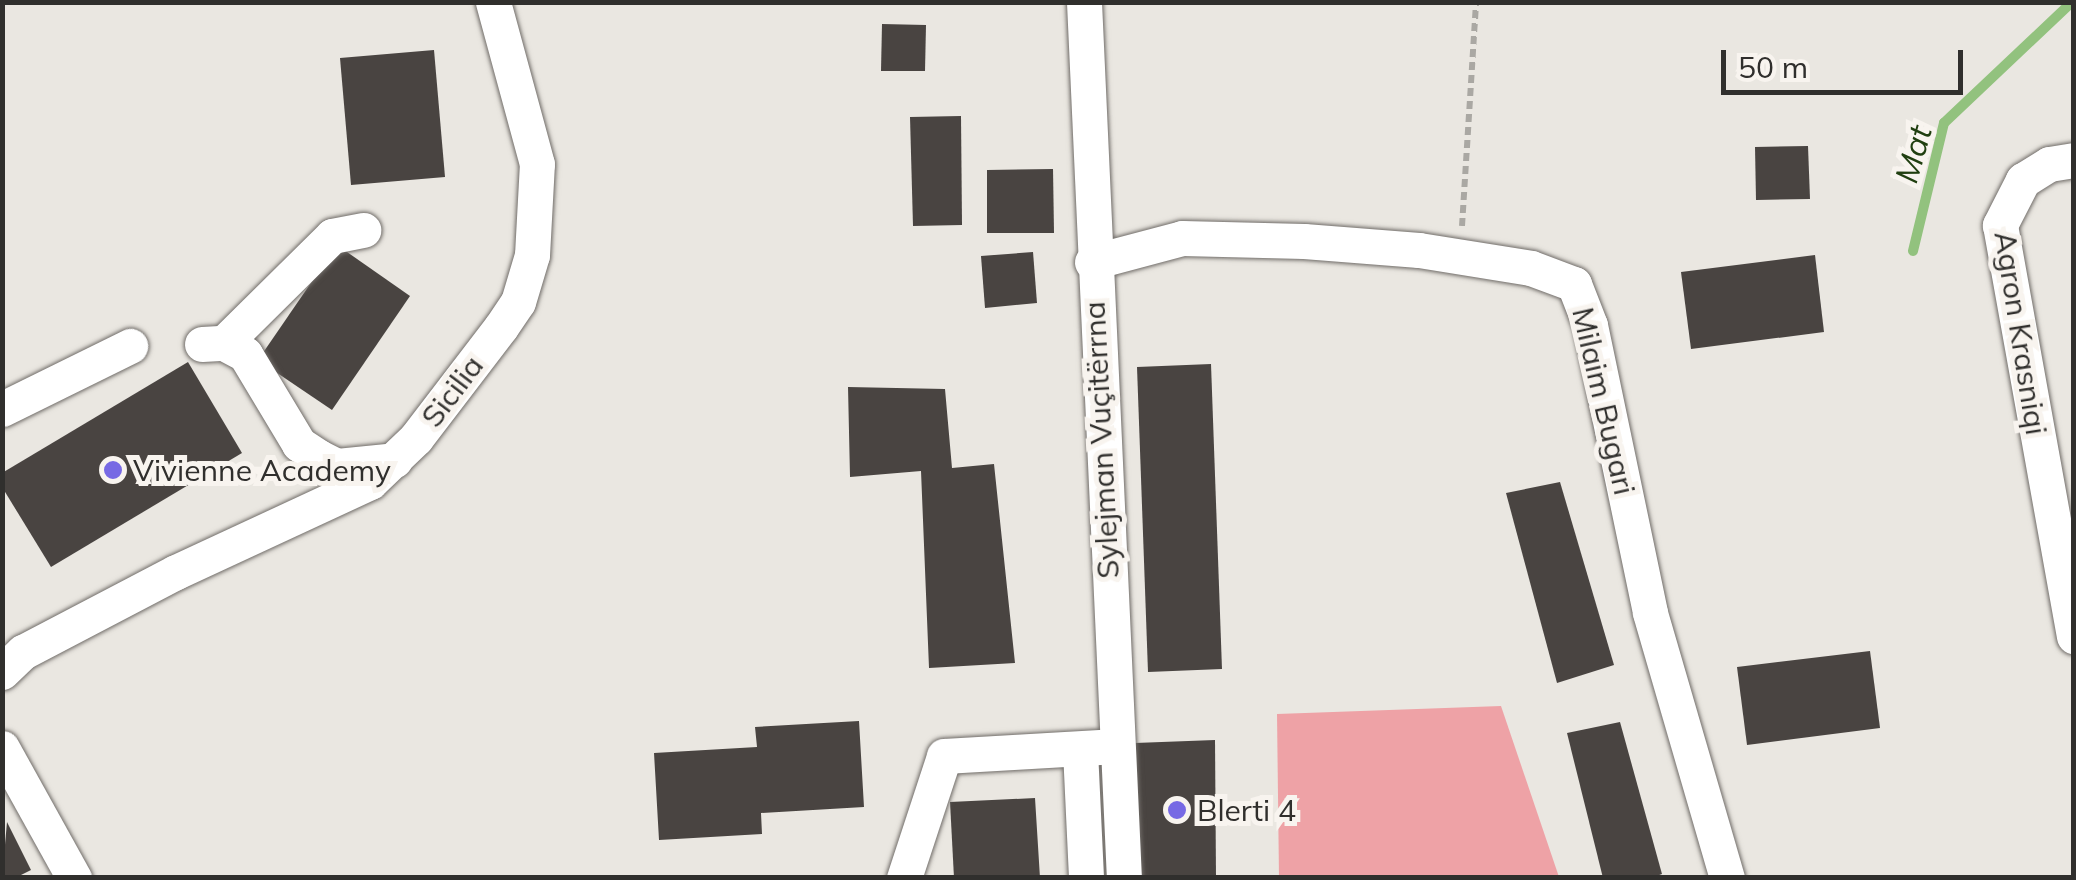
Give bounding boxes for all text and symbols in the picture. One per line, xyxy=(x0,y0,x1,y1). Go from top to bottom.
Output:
scale bar xyxy=(1726,30,1968,92)
text: 50 m xyxy=(1738,48,1808,86)
water label: Mat xyxy=(1887,121,1939,187)
street label: Agron Krasniqi xyxy=(1987,229,2055,437)
street label: Sylejman Vuçitërrna xyxy=(1076,300,1126,580)
street label: Milaim Bugari xyxy=(1565,304,1643,498)
street label: Sicilia xyxy=(414,348,490,434)
place label: Vivienne Academy xyxy=(133,452,391,488)
marker: Vivienne Academy xyxy=(102,459,124,481)
place label: Blerti 4 xyxy=(1197,792,1296,828)
marker: Blerti 4 xyxy=(1166,799,1188,821)

